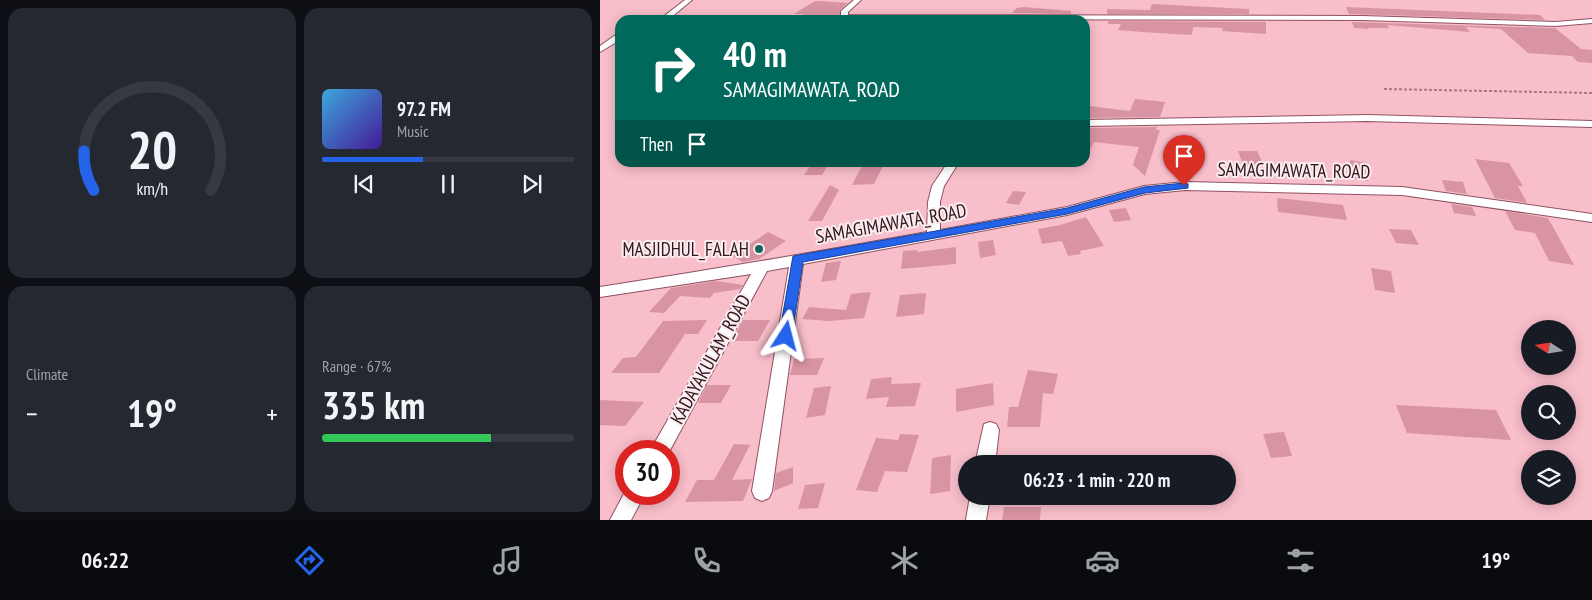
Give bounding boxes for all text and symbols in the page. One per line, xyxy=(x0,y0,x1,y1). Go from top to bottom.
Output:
text: 40 m xyxy=(723,31,787,77)
icon: right xyxy=(640,35,705,100)
text: SAMAGIMAWATA_ROAD xyxy=(723,75,900,103)
text: 97.2 FM xyxy=(397,97,451,121)
text: 20 xyxy=(127,116,177,183)
text: Music xyxy=(397,121,429,141)
icon: arrive xyxy=(683,130,711,158)
text: Then xyxy=(640,132,673,156)
pin xyxy=(1163,135,1205,186)
icon: arrive xyxy=(1170,142,1198,170)
street label: SAMAGIMAWATA_ROAD xyxy=(1217,157,1371,183)
icon: previous xyxy=(350,170,378,198)
icon: pause xyxy=(434,170,462,198)
icon: next xyxy=(518,170,546,198)
text: km/h xyxy=(136,177,168,200)
street label: SAMAGIMAWATA_ROAD xyxy=(814,198,968,248)
place label: MASJIDHUL_FALAH xyxy=(622,237,749,261)
marker: MASJIDHUL_FALAH xyxy=(753,243,765,255)
street label: KADAYAKULAM_ROAD xyxy=(665,290,755,428)
position arrow xyxy=(759,309,811,361)
north arrow xyxy=(1521,320,1576,375)
map controls xyxy=(1521,320,1576,505)
text: Range · 67% xyxy=(322,356,391,376)
text: Climate xyxy=(26,364,68,384)
text: 335 km xyxy=(322,380,425,429)
button: search xyxy=(1521,385,1576,440)
text: 19° xyxy=(127,388,177,437)
text: − xyxy=(26,395,38,432)
text: + xyxy=(266,395,278,432)
speed limit sign: 30 xyxy=(615,440,680,505)
button: layers xyxy=(1521,450,1576,505)
text: 06:23 · 1 min · 220 m xyxy=(1024,468,1170,492)
icon: directions xyxy=(292,543,327,578)
icon: music xyxy=(490,543,525,578)
icon: phone xyxy=(689,543,724,578)
icon: climate xyxy=(887,543,922,578)
icon: car xyxy=(1085,543,1120,578)
icon: filters xyxy=(1283,543,1318,578)
text: 06:22 xyxy=(82,546,129,574)
text: 19° xyxy=(1481,546,1510,574)

